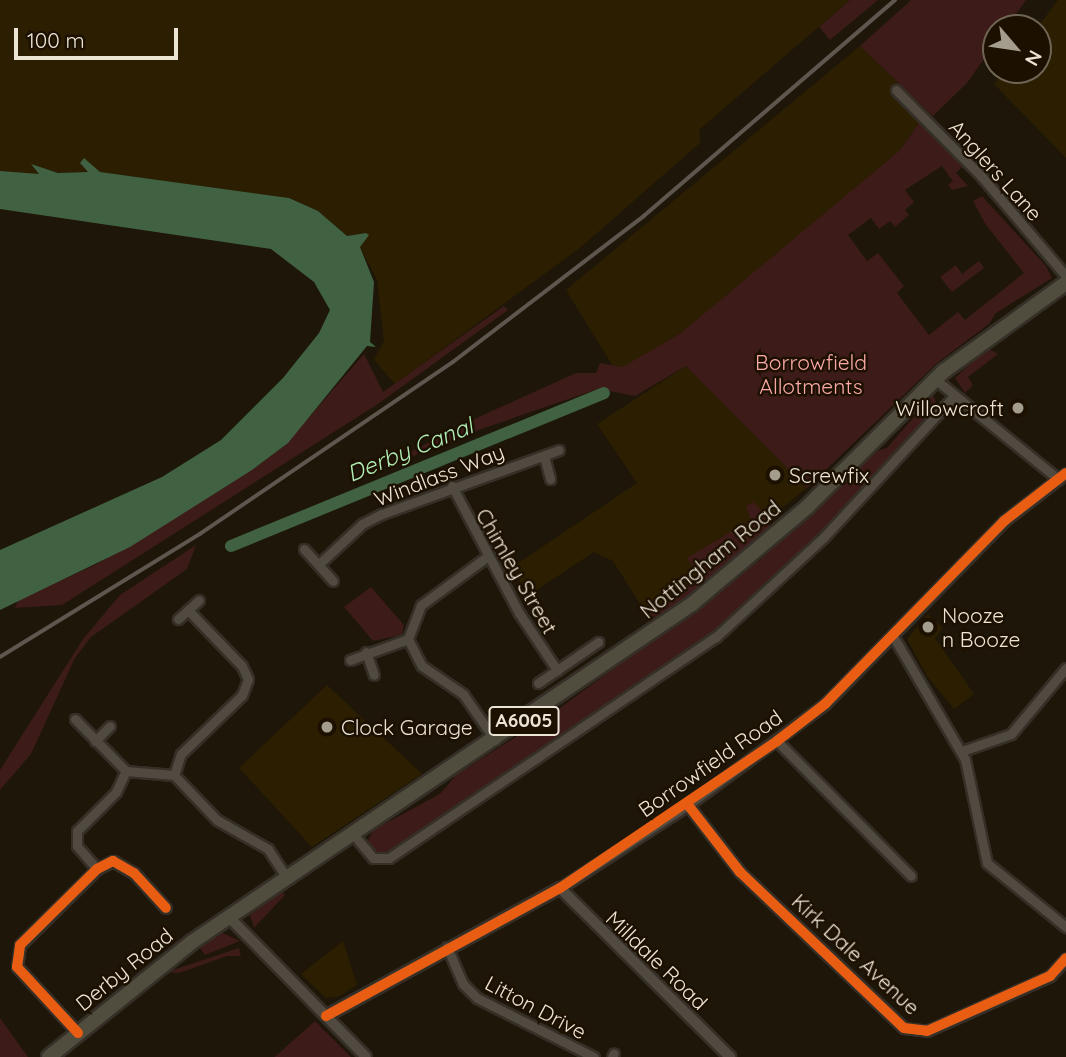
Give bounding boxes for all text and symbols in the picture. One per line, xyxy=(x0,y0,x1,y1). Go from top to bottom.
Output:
scale bar xyxy=(18,14,182,58)
north arrow xyxy=(982,14,1052,84)
text: 100 m xyxy=(27,27,85,53)
text: N xyxy=(1020,46,1047,70)
street label: Anglers Lane xyxy=(944,114,1048,226)
park label: Borrowfield Allotments xyxy=(755,349,867,399)
place label: Willowcroft xyxy=(895,395,1004,421)
marker: Willowcroft xyxy=(1010,400,1026,416)
water label: Derby Canal xyxy=(343,412,477,488)
street label: Windlass Way xyxy=(370,439,508,511)
place label: Screwfix xyxy=(789,462,869,488)
marker: Screwfix xyxy=(767,467,783,483)
street label: Nottingham Road xyxy=(635,495,785,623)
street label: Chimley Street xyxy=(471,504,563,638)
place label: Nooze n Booze xyxy=(942,602,1020,652)
marker: Nooze n Booze xyxy=(920,619,936,635)
street label: Borrowfield Road xyxy=(633,704,787,822)
road number: A6005 xyxy=(487,706,561,736)
place label: Clock Garage xyxy=(341,714,473,740)
marker: Clock Garage xyxy=(319,719,335,735)
street label: Kirk Dale Avenue xyxy=(787,888,925,1020)
street label: Milldale Road xyxy=(601,905,713,1015)
street label: Derby Road xyxy=(70,922,178,1016)
street label: Litton Drive xyxy=(481,970,591,1044)

